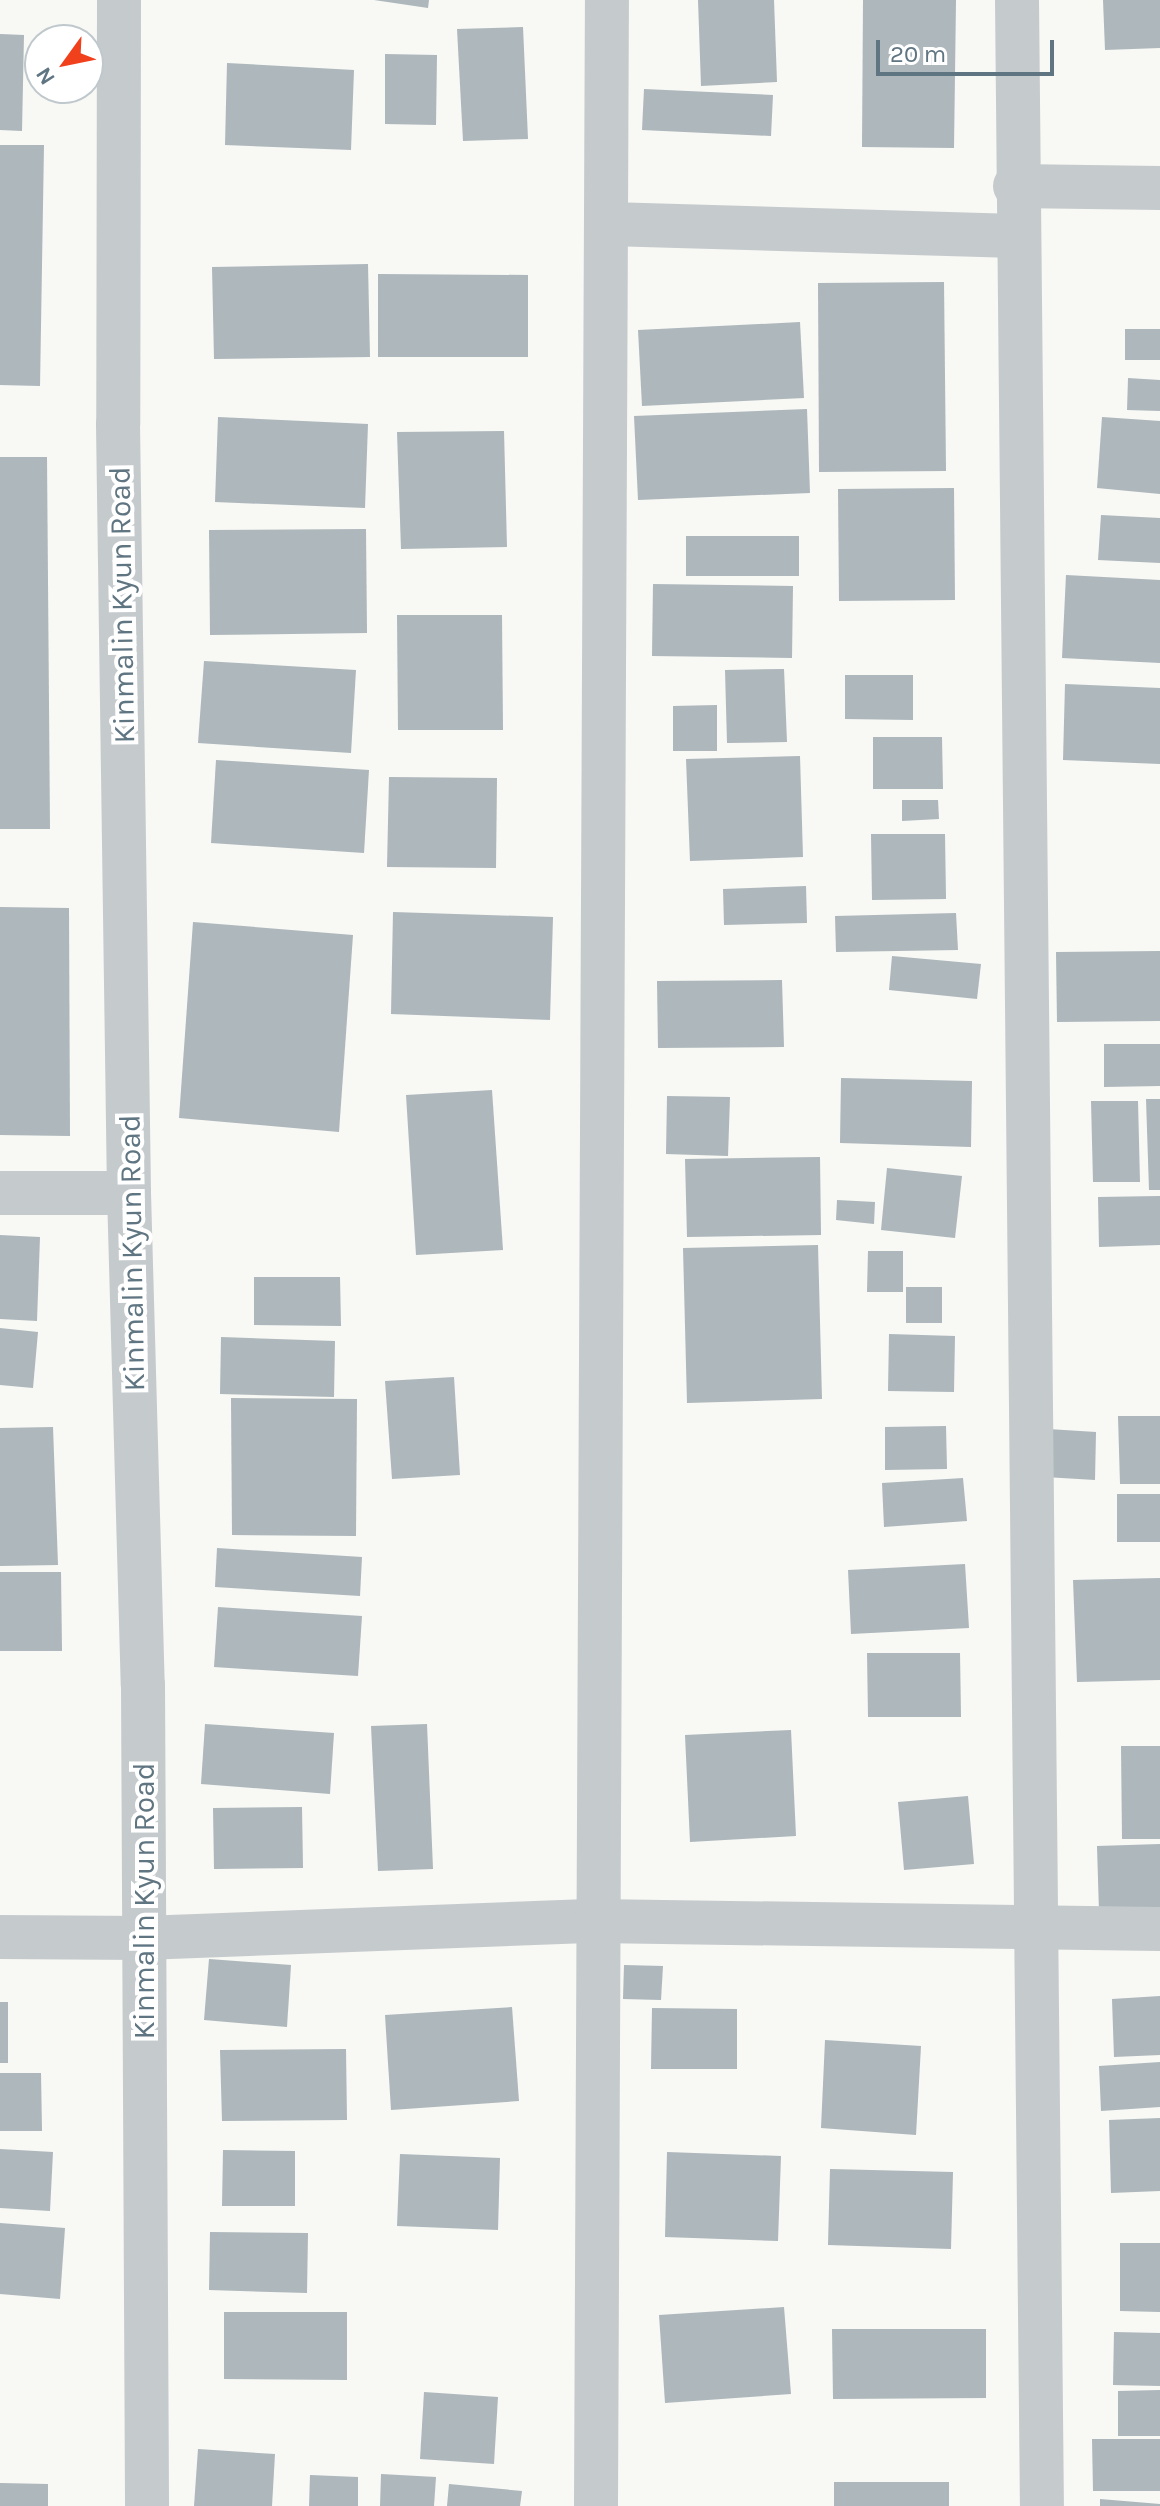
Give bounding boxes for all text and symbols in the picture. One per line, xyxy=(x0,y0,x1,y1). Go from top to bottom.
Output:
north arrow xyxy=(24,24,104,104)
scale bar xyxy=(880,24,1058,74)
text: 20 m xyxy=(890,40,946,68)
text: N xyxy=(30,62,61,90)
street label: Kinmalin Kyun Road xyxy=(102,466,142,744)
street label: Kinmalin Kyun Road xyxy=(112,1114,152,1392)
street label: Kinmalin Kyun Road xyxy=(126,1762,162,2040)

